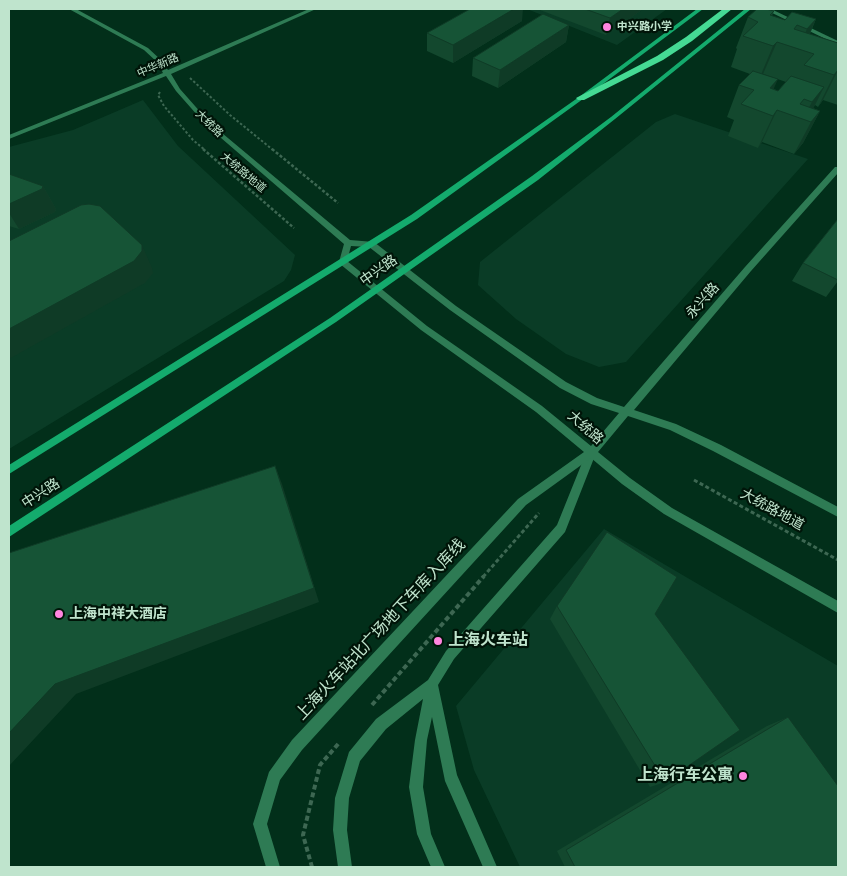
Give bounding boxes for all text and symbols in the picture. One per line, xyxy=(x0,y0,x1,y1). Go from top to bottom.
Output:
place label: 中兴路小学 xyxy=(617,20,672,34)
marker: 中兴路小学 xyxy=(601,21,613,33)
street label: 中华新路 xyxy=(135,51,181,81)
street label: 大统路 xyxy=(193,108,225,140)
street label: 大统路地道 xyxy=(218,150,268,196)
street label: 中兴路 xyxy=(357,252,401,290)
street label: 永兴路 xyxy=(683,280,723,322)
street label: 大统路 xyxy=(564,408,606,448)
street label: 中兴路 xyxy=(19,476,63,512)
street label: 大统路地道 xyxy=(737,486,807,534)
street label: 上海火车站北广场地下车库入库线 xyxy=(292,536,470,724)
place label: 上海中祥大酒店 xyxy=(69,606,167,622)
marker: 上海中祥大酒店 xyxy=(53,608,65,620)
place label: 上海火车站 xyxy=(448,631,528,651)
marker: 上海火车站 xyxy=(432,635,444,647)
place label: 上海行车公寓 xyxy=(637,766,733,786)
marker: 上海行车公寓 xyxy=(737,770,749,782)

